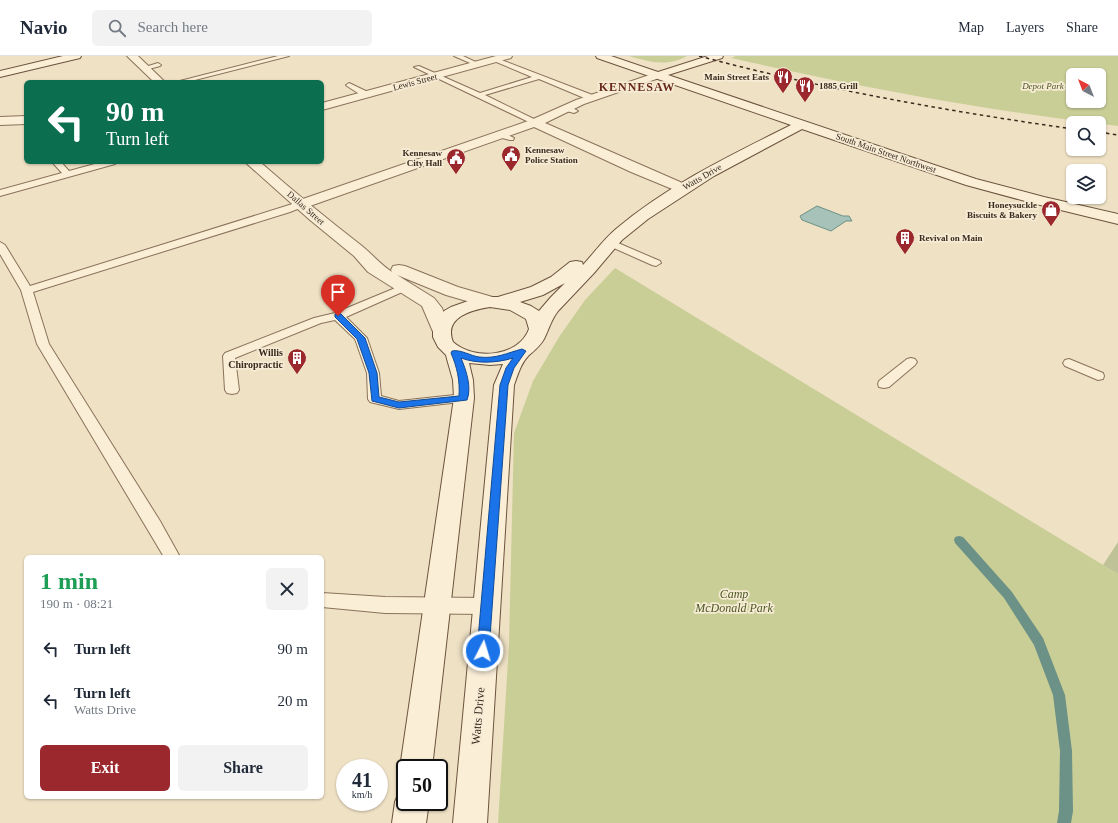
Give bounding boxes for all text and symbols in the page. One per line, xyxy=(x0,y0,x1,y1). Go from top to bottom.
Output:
search box xyxy=(92,10,372,46)
text: Navio xyxy=(20,17,68,38)
icon: search xyxy=(106,17,128,39)
text: Search here xyxy=(138,19,208,35)
text: Map xyxy=(958,20,984,35)
text: Layers xyxy=(1006,20,1044,35)
text: Share xyxy=(1066,20,1098,35)
restaurant icon: Main Street Eats xyxy=(772,66,794,94)
north arrow xyxy=(1066,68,1106,108)
map controls xyxy=(1066,68,1106,204)
street label: Lewis Street xyxy=(392,71,439,93)
place label: Main Street Eats xyxy=(704,72,769,82)
restaurant icon: 1885 Grill xyxy=(794,75,816,103)
district label: KENNESAW xyxy=(599,80,675,94)
place label: 1885 Grill xyxy=(819,81,858,91)
park label: Depot Park xyxy=(1021,81,1065,91)
icon: left xyxy=(40,96,92,148)
text: 90 m xyxy=(106,96,164,127)
button: search xyxy=(1066,116,1106,156)
text: Turn left xyxy=(106,129,169,149)
street label: South Main Street Northwest xyxy=(835,131,938,175)
public building icon: Kennesaw Police Station xyxy=(500,144,522,172)
place label: Kennesaw Police Station xyxy=(525,145,578,165)
public building icon: Kennesaw City Hall xyxy=(445,147,467,175)
place label: Kennesaw City Hall xyxy=(402,148,442,168)
street label: Watts Drive xyxy=(681,162,723,192)
button: layers xyxy=(1066,164,1106,204)
street label: Dallas Street xyxy=(285,189,327,227)
shop icon: Honeysuckle Biscuits & Bakery xyxy=(1040,199,1062,227)
place label: Honeysuckle Biscuits & Bakery xyxy=(967,200,1037,220)
building icon: Revival on Main xyxy=(894,227,916,255)
place label: Revival on Main xyxy=(919,233,983,243)
pin xyxy=(321,275,355,316)
icon: arrive xyxy=(327,281,349,303)
place label: Willis Chiropractic xyxy=(228,347,284,370)
building icon: Willis Chiropractic xyxy=(286,347,308,375)
text: 1 min xyxy=(40,568,98,594)
button: close xyxy=(266,568,308,610)
park label: Camp McDonald Park xyxy=(694,587,773,615)
text: 190 m · 08:21 xyxy=(40,596,113,611)
position arrow xyxy=(462,630,504,672)
icon: left xyxy=(40,638,62,660)
text: Turn left xyxy=(74,641,131,657)
text: 90 m xyxy=(278,641,308,657)
text: Turn left xyxy=(74,685,131,701)
street label: Watts Drive xyxy=(469,687,487,745)
icon: left xyxy=(40,690,62,712)
text: 20 m xyxy=(278,693,308,709)
text: Watts Drive xyxy=(74,702,136,717)
button: Exit xyxy=(40,745,170,791)
button: Share xyxy=(178,745,308,791)
speed limit sign: 50 xyxy=(396,759,448,811)
text: 41 xyxy=(352,769,372,791)
text: km/h xyxy=(352,789,372,800)

